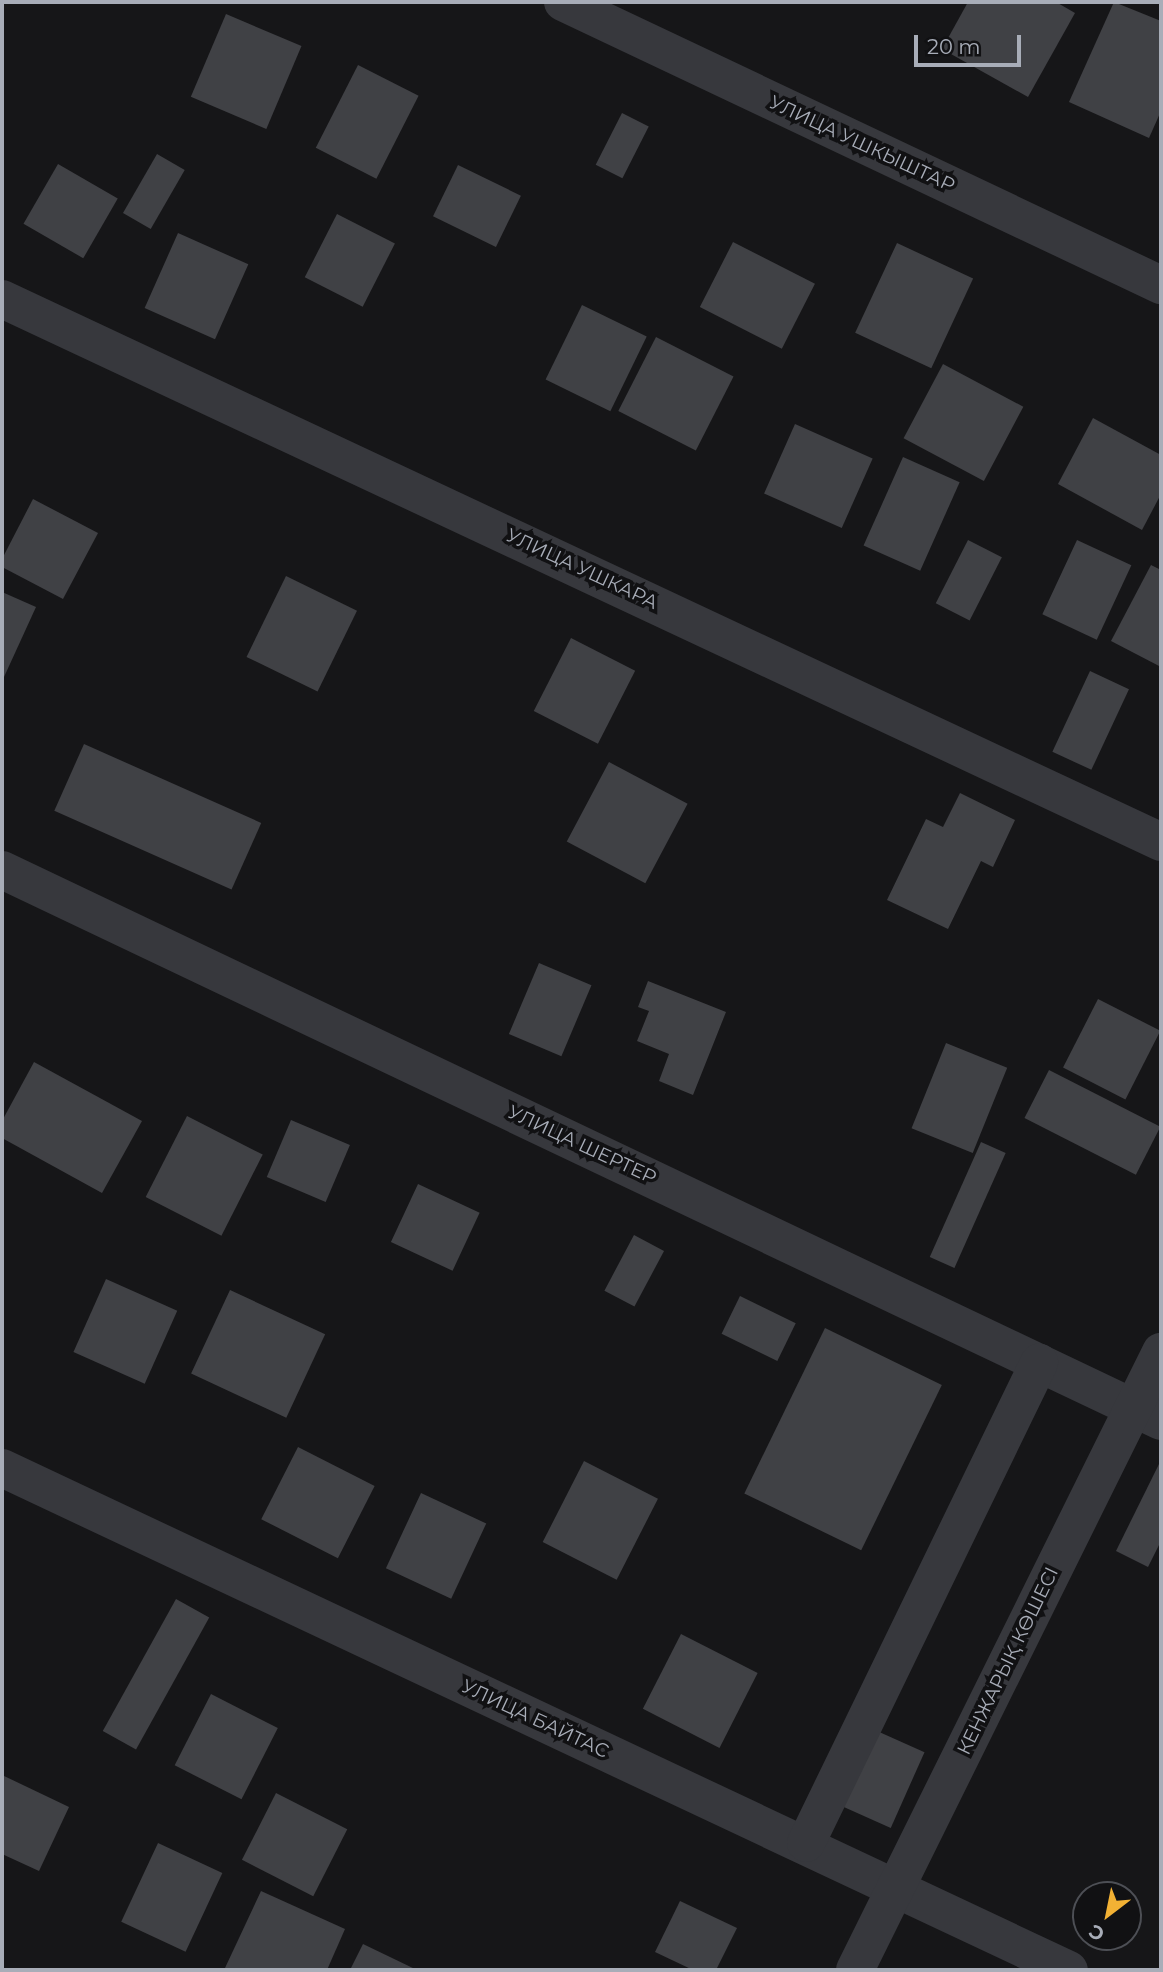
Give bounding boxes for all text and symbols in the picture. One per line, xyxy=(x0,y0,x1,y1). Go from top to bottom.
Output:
scale bar xyxy=(918,21,1025,65)
text: 20 m xyxy=(927,34,981,59)
street label: УЛИЦА УШКЫШТАР xyxy=(766,91,958,197)
street label: УЛИЦА УШКАРА xyxy=(502,524,662,614)
street label: УЛИЦА ШЕРТЕР xyxy=(504,1101,660,1189)
street label: КЕНЖАРЫҚ КӨШЕСІ xyxy=(953,1563,1063,1759)
street label: УЛИЦА БАЙТАС xyxy=(458,1675,612,1763)
north arrow xyxy=(1072,1881,1142,1951)
text: С xyxy=(1085,1919,1109,1946)

